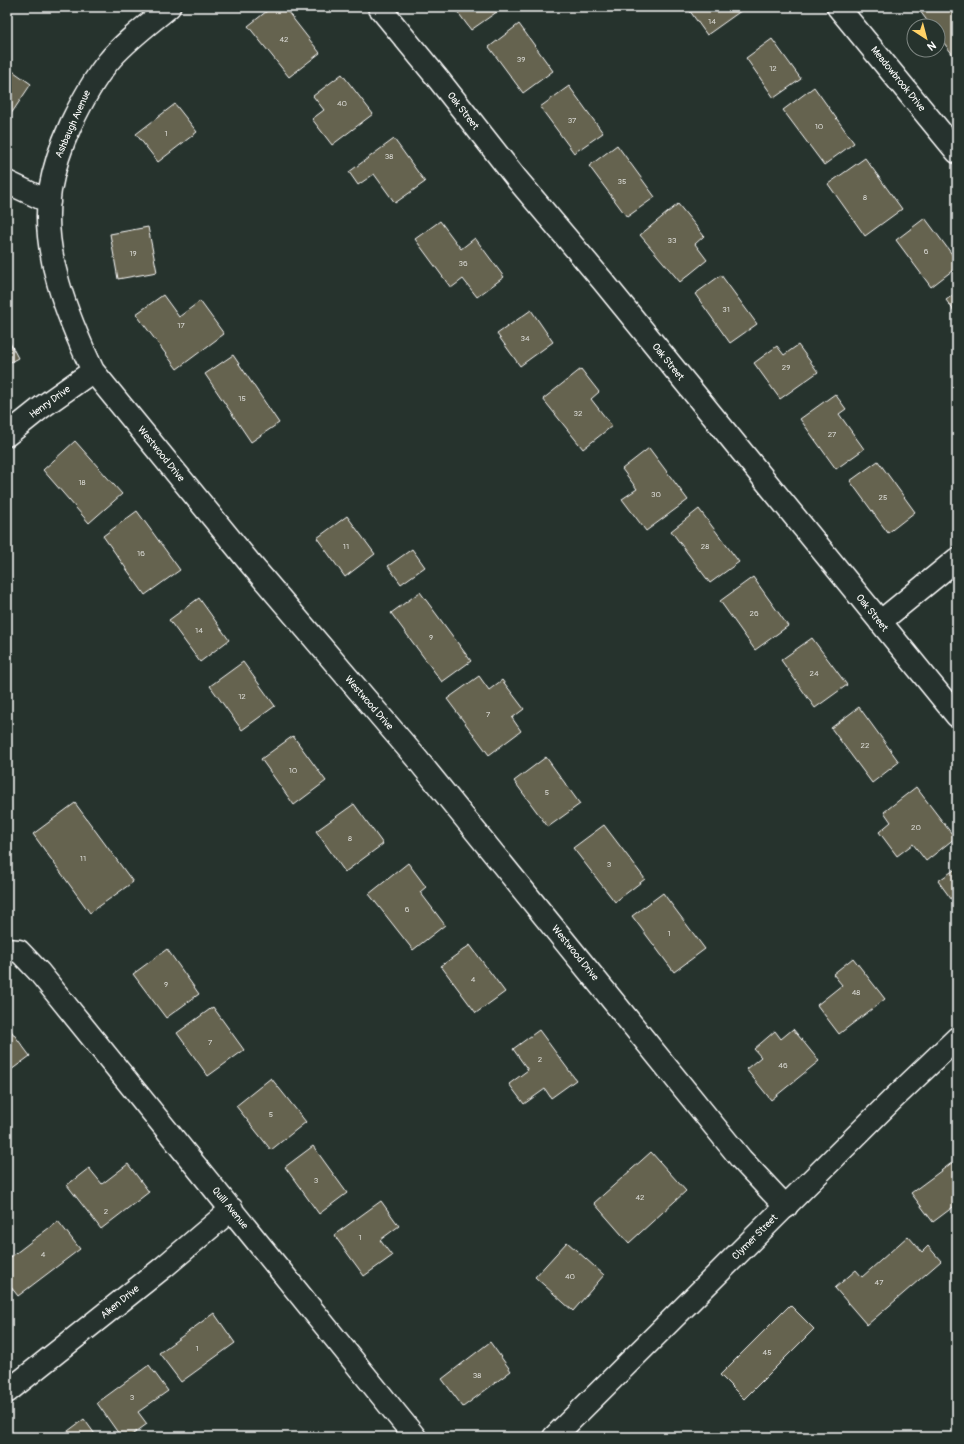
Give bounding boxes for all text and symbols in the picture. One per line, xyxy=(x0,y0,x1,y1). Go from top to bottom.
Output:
house number: 14 xyxy=(708,17,716,26)
north arrow xyxy=(906,18,946,58)
house number: 42 xyxy=(279,35,289,44)
text: N xyxy=(924,38,938,53)
street label: Meadowbrook Drive xyxy=(868,44,928,114)
house number: 39 xyxy=(517,55,525,64)
house number: 12 xyxy=(769,64,777,73)
street label: Ashbaugh Avenue xyxy=(53,88,93,160)
street label: Oak Street xyxy=(445,90,482,133)
house number: 40 xyxy=(337,99,348,108)
house number: 37 xyxy=(568,116,577,125)
house number: 10 xyxy=(815,122,824,131)
house number: 1 xyxy=(164,129,168,138)
house number: 38 xyxy=(385,152,393,161)
house number: 35 xyxy=(618,177,626,186)
house number: 8 xyxy=(863,193,867,202)
house number: 33 xyxy=(668,236,677,245)
house number: 6 xyxy=(924,247,929,256)
house number: 19 xyxy=(129,249,137,258)
house number: 36 xyxy=(458,259,468,268)
house number: 31 xyxy=(722,305,730,314)
house number: 17 xyxy=(177,321,185,330)
house number: 34 xyxy=(520,334,530,343)
street label: Oak Street xyxy=(649,341,687,384)
house number: 29 xyxy=(782,363,790,372)
street label: Henry Drive xyxy=(27,383,73,421)
house number: 15 xyxy=(238,394,246,403)
house number: 32 xyxy=(574,409,583,418)
street label: Westwood Drive xyxy=(135,424,187,484)
house number: 27 xyxy=(828,430,837,439)
house number: 18 xyxy=(78,478,86,487)
house number: 30 xyxy=(651,490,661,499)
house number: 25 xyxy=(879,493,887,502)
house number: 11 xyxy=(343,542,349,551)
house number: 28 xyxy=(701,542,709,551)
house number: 16 xyxy=(137,549,145,558)
street label: Oak Street xyxy=(853,592,891,635)
house number: 26 xyxy=(749,609,759,618)
house number: 14 xyxy=(195,626,203,635)
house number: 9 xyxy=(429,633,433,642)
house number: 24 xyxy=(809,669,819,678)
street label: Westwood Drive xyxy=(342,673,396,733)
house number: 12 xyxy=(238,692,246,701)
house number: 7 xyxy=(486,710,491,719)
house number: 22 xyxy=(861,741,870,750)
house number: 10 xyxy=(289,766,298,775)
house number: 5 xyxy=(545,788,549,797)
house number: 20 xyxy=(911,823,922,832)
house number: 8 xyxy=(348,834,352,843)
house number: 11 xyxy=(80,854,86,863)
house number: 3 xyxy=(607,860,612,869)
house number: 6 xyxy=(405,905,410,914)
street label: Westwood Drive xyxy=(549,923,601,983)
house number: 1 xyxy=(667,929,671,938)
house number: 4 xyxy=(471,975,476,984)
house number: 9 xyxy=(164,980,168,989)
house number: 48 xyxy=(852,988,860,997)
house number: 7 xyxy=(208,1038,213,1047)
house number: 2 xyxy=(538,1055,543,1064)
house number: 46 xyxy=(778,1061,788,1070)
house number: 5 xyxy=(269,1110,273,1119)
house number: 3 xyxy=(314,1176,319,1185)
street label: Quill Avenue xyxy=(209,1185,251,1231)
house number: 42 xyxy=(635,1193,645,1202)
house number: 2 xyxy=(104,1207,109,1216)
street label: Clymer Street xyxy=(730,1211,781,1262)
house number: 1 xyxy=(358,1233,362,1242)
house number: 4 xyxy=(41,1250,46,1259)
house number: 40 xyxy=(565,1272,576,1281)
house number: 47 xyxy=(875,1278,884,1287)
street label: Aiken Drive xyxy=(98,1283,142,1321)
house number: 1 xyxy=(195,1344,199,1353)
house number: 45 xyxy=(763,1348,771,1357)
house number: 38 xyxy=(473,1371,481,1380)
house number: 3 xyxy=(130,1393,135,1402)

